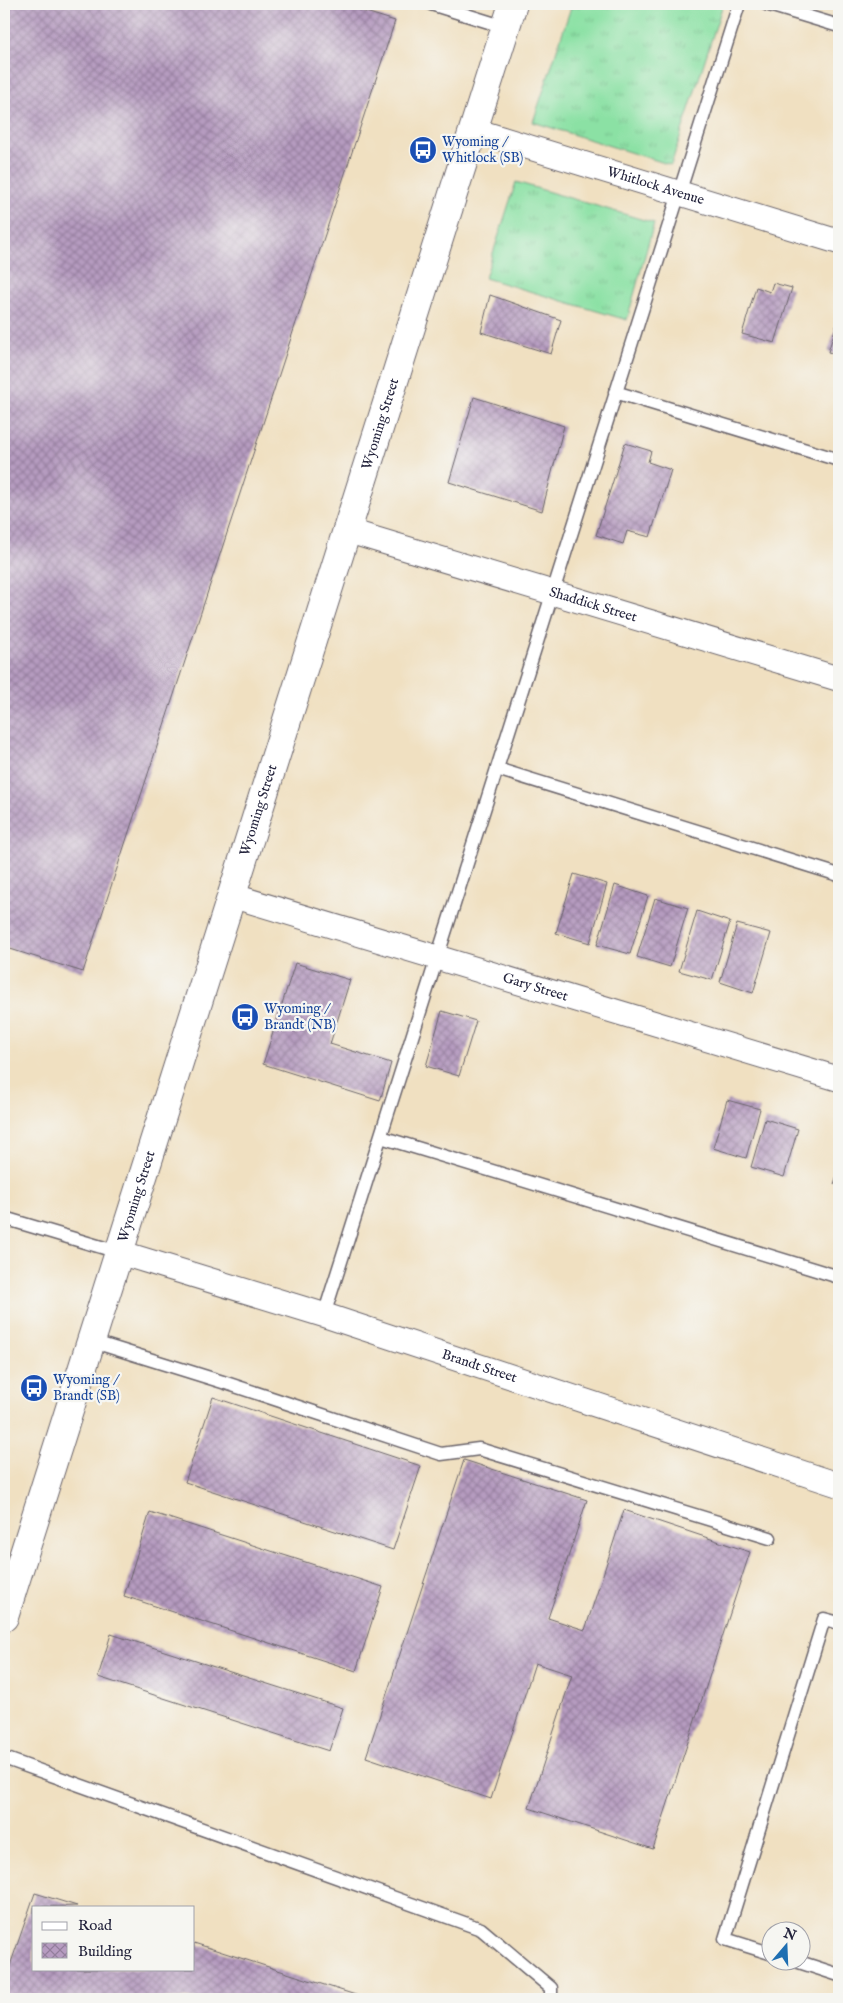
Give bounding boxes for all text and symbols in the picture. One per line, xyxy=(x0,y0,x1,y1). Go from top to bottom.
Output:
place label: Wyoming / Whitlock (SB) xyxy=(442,133,523,167)
bus stop icon: Wyoming / Whitlock (SB) xyxy=(408,135,438,165)
street label: Whitlock Avenue xyxy=(605,163,707,209)
street label: Wyoming Street xyxy=(358,376,403,472)
street label: Shaddick Street xyxy=(547,583,639,627)
street label: Wyoming Street xyxy=(236,762,282,858)
street label: Gary Street xyxy=(501,969,570,1006)
place label: Wyoming / Brandt (NB) xyxy=(264,1000,336,1034)
bus stop icon: Wyoming / Brandt (NB) xyxy=(230,1002,260,1032)
street label: Wyoming Street xyxy=(114,1148,160,1244)
street label: Brandt Street xyxy=(439,1345,519,1387)
place label: Wyoming / Brandt (SB) xyxy=(53,1371,120,1405)
bus stop icon: Wyoming / Brandt (SB) xyxy=(19,1373,49,1403)
legend xyxy=(32,1906,195,1970)
text: Road xyxy=(78,1916,113,1935)
north arrow xyxy=(760,1920,810,1970)
text: N xyxy=(780,1924,799,1945)
text: Building xyxy=(78,1942,133,1961)

